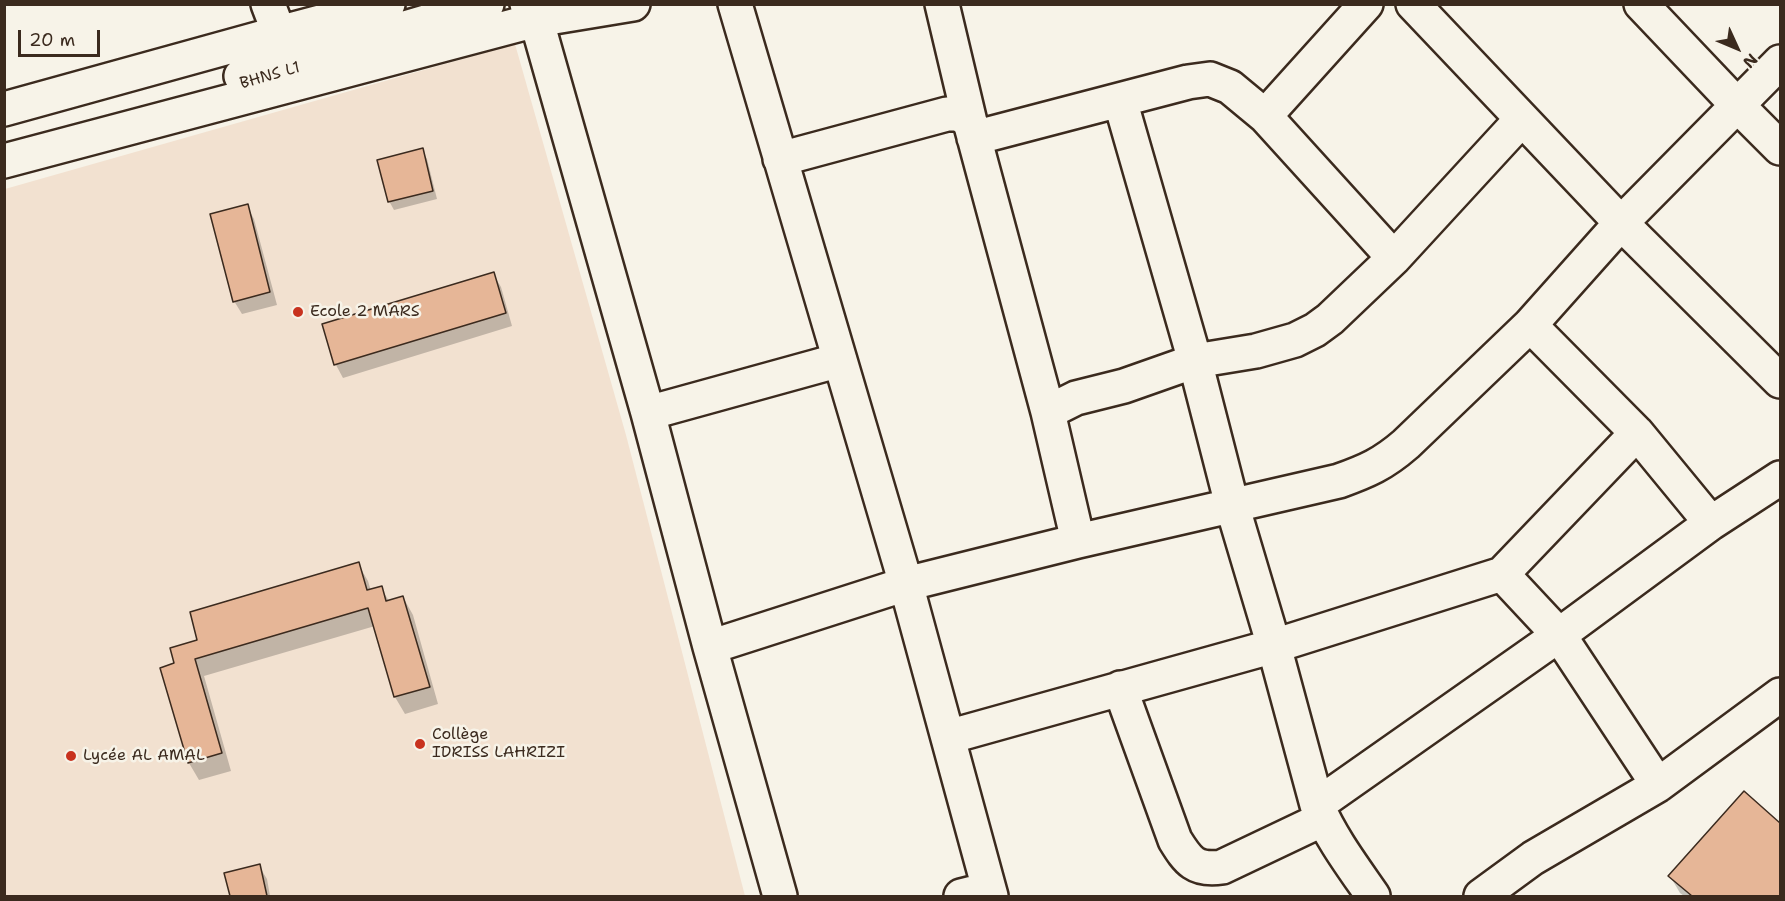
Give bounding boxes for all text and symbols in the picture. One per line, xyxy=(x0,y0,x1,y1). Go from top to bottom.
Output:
scale bar xyxy=(21,18,104,56)
north arrow xyxy=(1707,18,1767,78)
text: 20 m xyxy=(29,28,75,52)
text: N xyxy=(1738,49,1762,73)
street label: BHNS L1 xyxy=(238,58,302,94)
place label: Ecole 2 MARS xyxy=(310,302,420,322)
marker: Ecole 2 MARS xyxy=(291,305,305,319)
place label: Collège IDRISS LAHRIZI xyxy=(432,725,565,763)
marker: Collège IDRISS LAHRIZI xyxy=(413,737,427,751)
place label: Lycée AL AMAL xyxy=(83,746,205,766)
marker: Lycée AL AMAL xyxy=(64,749,78,763)

